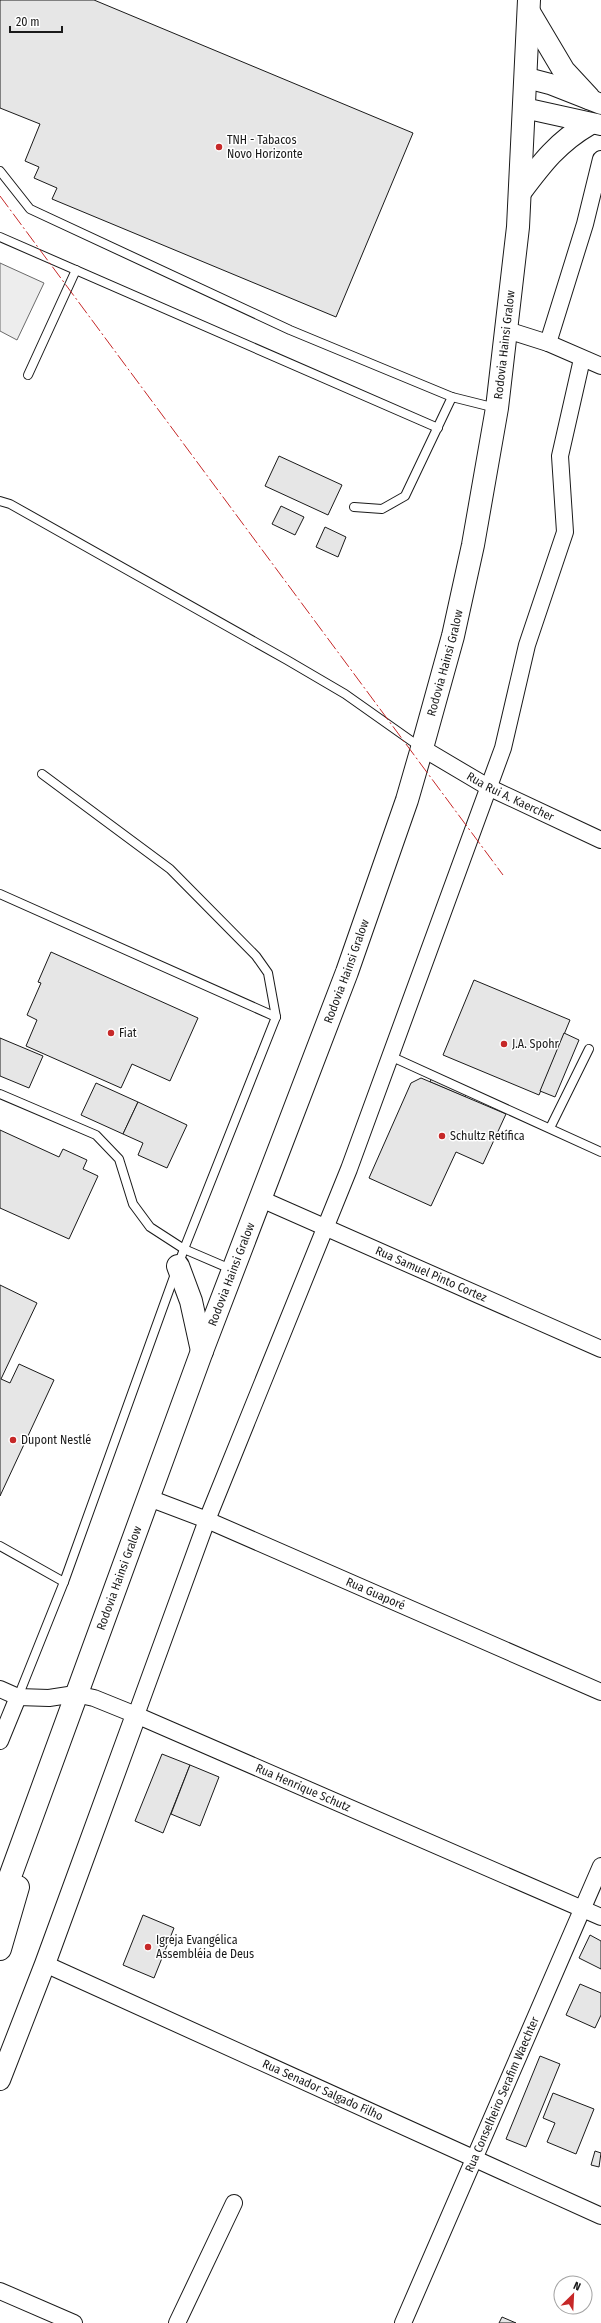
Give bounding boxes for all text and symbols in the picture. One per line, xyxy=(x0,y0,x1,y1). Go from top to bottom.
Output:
scale bar xyxy=(10,8,62,34)
text: 20 m xyxy=(16,15,40,29)
place label: TNH - Tabacos Novo Horizonte xyxy=(227,133,303,161)
marker: TNH - Tabacos Novo Horizonte xyxy=(214,142,224,152)
street label: Rodovia Hainsi Gralow xyxy=(491,289,518,400)
street label: Rodovia Hainsi Gralow xyxy=(424,608,466,718)
street label: Rua Rui A. Kaercher xyxy=(464,769,557,824)
street label: Rodovia Hainsi Gralow xyxy=(321,917,372,1025)
place label: Fiat xyxy=(119,1026,137,1040)
marker: Fiat xyxy=(106,1028,116,1038)
place label: J.A. Spohr xyxy=(512,1037,560,1051)
marker: J.A. Spohr xyxy=(499,1039,509,1049)
place label: Schultz Retífica xyxy=(450,1129,525,1143)
marker: Schultz Retífica xyxy=(437,1131,447,1141)
street label: Rodovia Hainsi Gralow xyxy=(205,1220,258,1328)
street label: Rua Samuel Pinto Cortez xyxy=(373,1243,489,1305)
place label: Dupont Nestlé xyxy=(21,1433,91,1447)
marker: Dupont Nestlé xyxy=(8,1435,18,1445)
street label: Rodovia Hainsi Gralow xyxy=(94,1524,145,1632)
street label: Rua Guaporé xyxy=(344,1575,407,1613)
street label: Rua Henrique Schutz xyxy=(254,1761,353,1814)
place label: Igreja Evangélica Assembléia de Deus xyxy=(156,1933,254,1961)
marker: Igreja Evangélica Assembléia de Deus xyxy=(143,1942,153,1952)
street label: Rua Conselheiro Serafim Waechter xyxy=(462,2014,542,2175)
street label: Rua Senador Salgado Filho xyxy=(260,2057,385,2123)
north arrow xyxy=(553,2275,593,2315)
text: N xyxy=(571,2279,583,2294)

